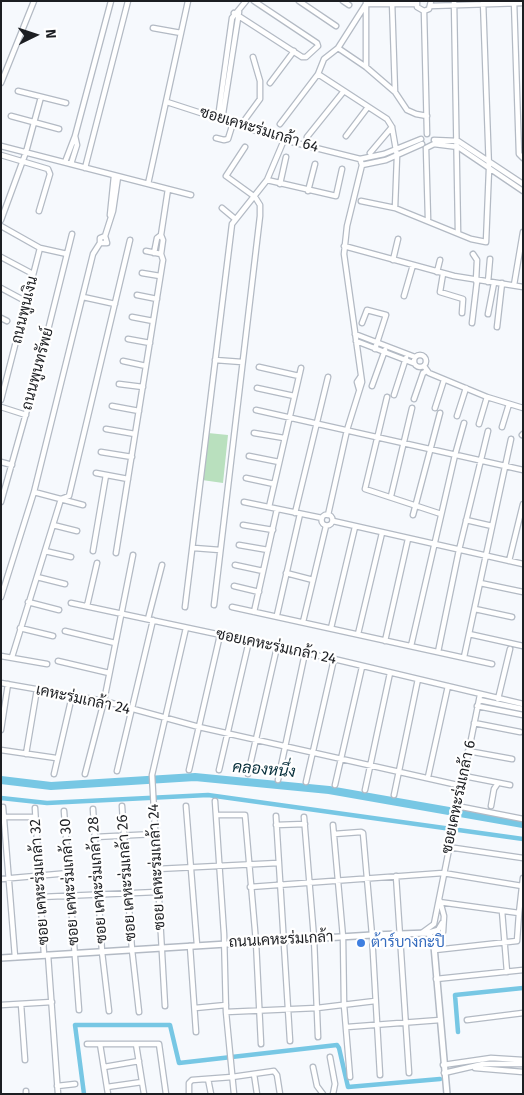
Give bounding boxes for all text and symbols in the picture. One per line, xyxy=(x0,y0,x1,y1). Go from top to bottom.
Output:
north arrow xyxy=(10,10,60,60)
text: N xyxy=(42,29,59,39)
street label: ซอยเคหะร่มเกล้า 64 xyxy=(197,103,321,157)
street label: ถนนพูนเงิน xyxy=(8,274,42,346)
street label: ถนนพูนทรัพย์ xyxy=(18,326,58,412)
street label: ซอยเคหะร่มเกล้า 24 xyxy=(214,625,338,669)
street label: เคหะร่มเกล้า 24 xyxy=(34,681,132,719)
street label: ซอยเคหะร่มเกล้า 6 xyxy=(438,739,480,855)
water label: คลองหนึ่ง xyxy=(232,758,296,782)
street label: ซอย เคหะร่มเกล้า 24 xyxy=(145,803,169,931)
street label: ซอย เคหะร่มเกล้า 26 xyxy=(114,814,140,942)
street label: ซอย เคหะร่มเกล้า 28 xyxy=(85,816,111,944)
street label: ซอย เคหะร่มเกล้า 32 xyxy=(27,818,53,946)
street label: ซอย เคหะร่มเกล้า 30 xyxy=(57,818,83,946)
street label: ถนนเคหะร่มเกล้า xyxy=(228,928,334,952)
place label: ต้าร์บางกะปิ xyxy=(371,934,445,952)
marker: ต้าร์บางกะปิ xyxy=(355,937,367,949)

